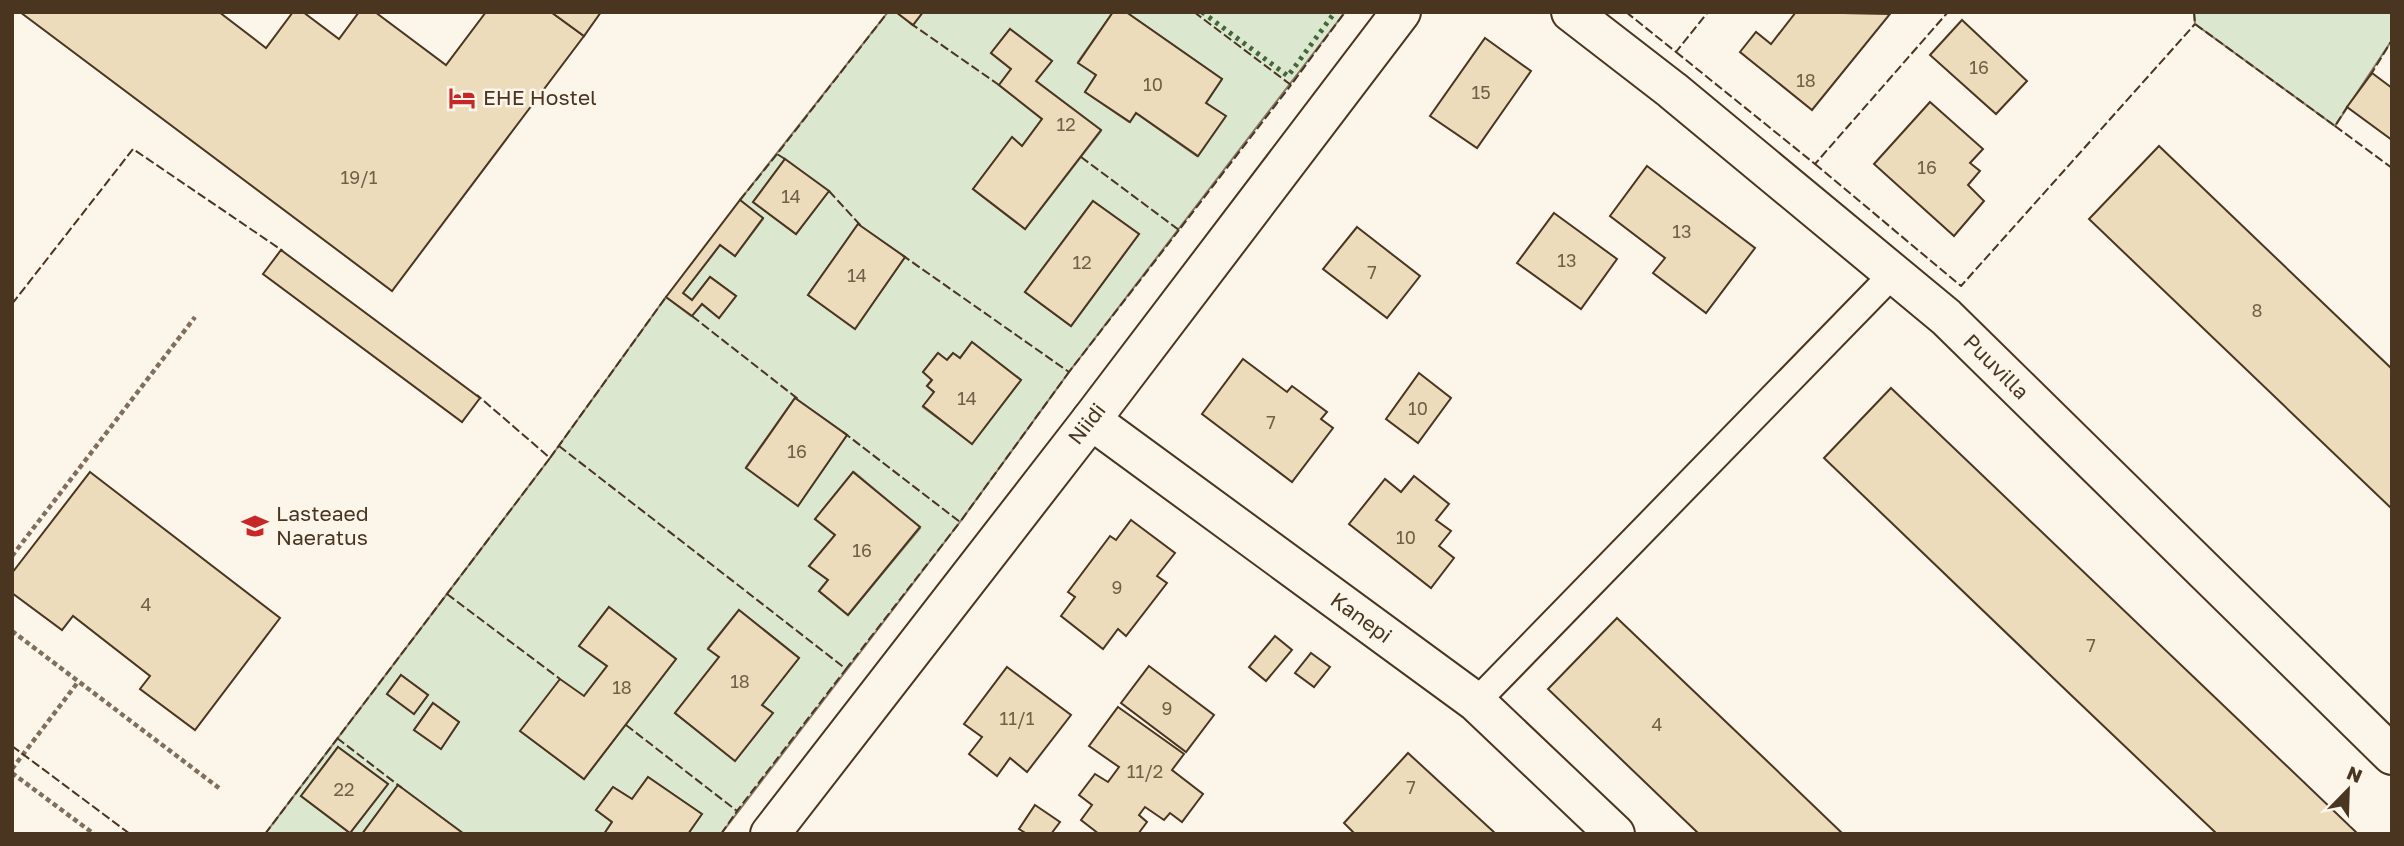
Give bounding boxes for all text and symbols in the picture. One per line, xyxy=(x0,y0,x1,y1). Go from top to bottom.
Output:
house number: 16 xyxy=(1969,56,1989,78)
house number: 18 xyxy=(1796,69,1816,91)
house number: 10 xyxy=(1143,73,1163,95)
house number: 15 xyxy=(1471,81,1491,103)
hotel icon: EHE Hostel xyxy=(447,83,477,113)
place label: EHE Hostel xyxy=(483,84,597,110)
house number: 12 xyxy=(1056,113,1076,135)
house number: 16 xyxy=(1917,156,1937,178)
house number: 19/1 xyxy=(341,166,378,188)
house number: 14 xyxy=(781,185,801,207)
house number: 13 xyxy=(1672,220,1692,242)
house number: 13 xyxy=(1557,249,1577,271)
house number: 12 xyxy=(1072,251,1092,273)
house number: 7 xyxy=(1367,261,1377,283)
house number: 14 xyxy=(847,264,867,286)
house number: 8 xyxy=(2252,299,2262,321)
street label: Puuvilla xyxy=(1959,328,2035,404)
house number: 14 xyxy=(957,387,977,409)
street label: Niidi xyxy=(1062,397,1111,449)
house number: 10 xyxy=(1408,397,1428,419)
house number: 7 xyxy=(1266,411,1276,433)
house number: 16 xyxy=(787,440,807,462)
place label: Lasteaed Naeratus xyxy=(276,500,369,550)
school or university icon: Lasteaed Naeratus xyxy=(240,511,270,541)
house number: 10 xyxy=(1396,526,1416,548)
house number: 16 xyxy=(852,539,872,561)
house number: 9 xyxy=(1112,576,1122,598)
street label: Kanepi xyxy=(1326,586,1397,648)
house number: 4 xyxy=(141,593,152,615)
house number: 7 xyxy=(2086,634,2096,656)
house number: 18 xyxy=(730,670,750,692)
house number: 18 xyxy=(612,676,632,698)
house number: 9 xyxy=(1162,697,1172,719)
house number: 11/1 xyxy=(1000,707,1035,729)
house number: 4 xyxy=(1652,713,1663,735)
north arrow xyxy=(2313,755,2383,825)
house number: 11/2 xyxy=(1127,760,1163,782)
text: N xyxy=(2344,760,2366,787)
house number: 7 xyxy=(1406,776,1416,798)
house number: 22 xyxy=(334,778,354,800)

